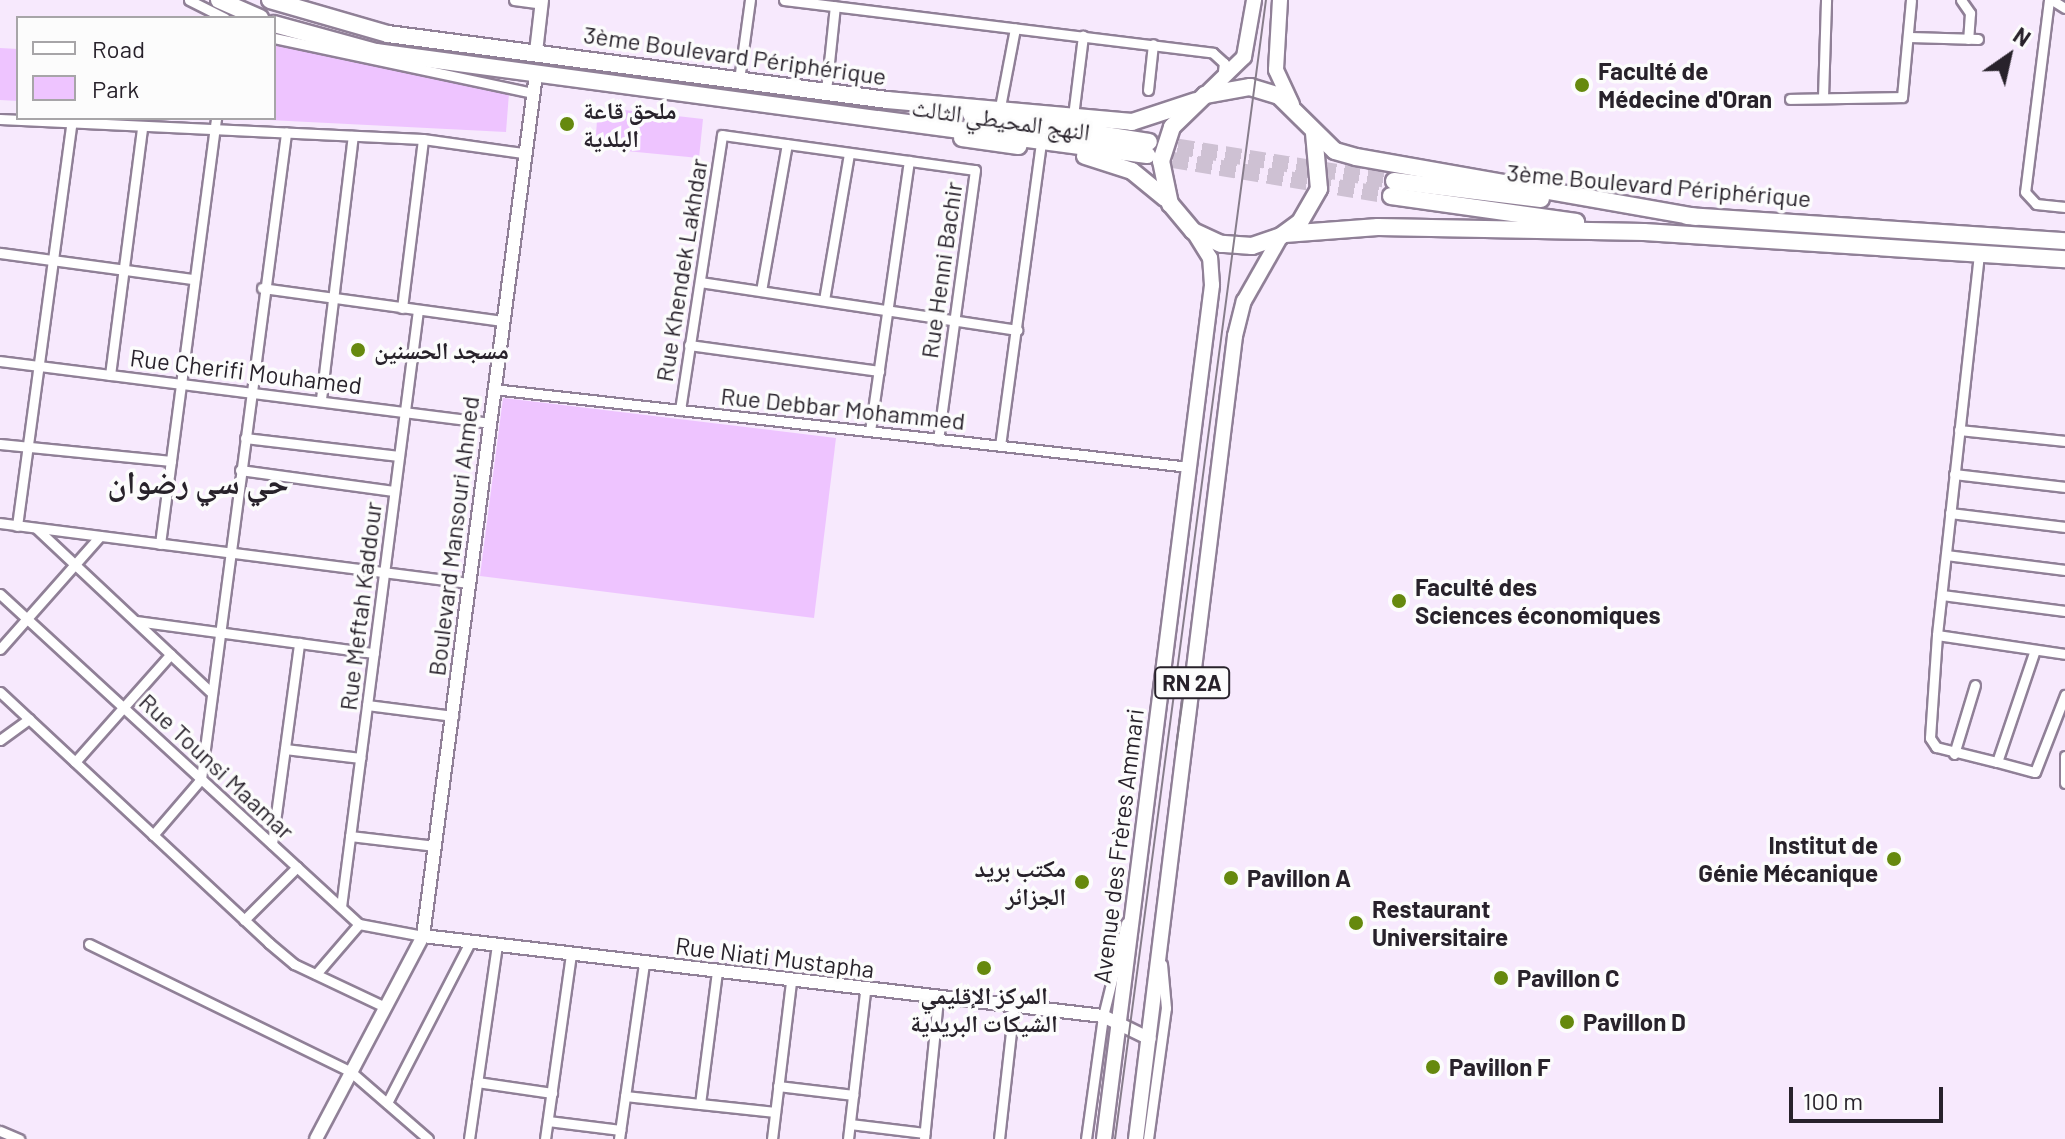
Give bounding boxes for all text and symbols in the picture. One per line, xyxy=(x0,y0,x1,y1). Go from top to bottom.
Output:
legend xyxy=(16,16,276,120)
north arrow xyxy=(1969,16,2049,96)
street label: 3ème Boulevard Périphérique xyxy=(582,19,888,91)
text: N xyxy=(2009,21,2036,51)
text: Road xyxy=(92,34,145,63)
place label: Faculté de Médecine d'Oran xyxy=(1598,57,1772,113)
text: Park xyxy=(92,74,139,103)
marker: Faculté de Médecine d'Oran xyxy=(1573,76,1591,94)
street label: النهج المحيطي الثالث xyxy=(910,92,1092,146)
place label: ملحق قاعة البلدية xyxy=(583,96,677,152)
marker: ملحق قاعة البلدية xyxy=(558,115,576,133)
street label: Rue Khendek Lakhdar xyxy=(649,156,713,384)
street label: 3ème Boulevard Périphérique xyxy=(1506,157,1812,213)
street label: Rue Henni Bachir xyxy=(914,180,968,360)
place label: مسجد الحسنين xyxy=(374,336,509,364)
marker: مسجد الحسنين xyxy=(349,341,367,359)
street label: Rue Cherifi Mouhamed xyxy=(128,342,364,400)
street label: Rue Debbar Mohammed xyxy=(719,381,967,435)
street label: Boulevard Mansouri Ahmed xyxy=(422,395,484,677)
district label: حي سي رضوان xyxy=(107,462,289,500)
street label: Rue Meftah Kaddour xyxy=(333,500,387,712)
place label: Faculté des Sciences économiques xyxy=(1415,573,1660,629)
marker: Faculté des Sciences économiques xyxy=(1390,592,1408,610)
road number: RN 2A xyxy=(1154,665,1230,701)
street label: Rue Tounsi Maamar xyxy=(134,687,300,845)
street label: Avenue des Frères Ammari xyxy=(1087,707,1149,985)
place label: Institut de Génie Mécanique xyxy=(1698,831,1878,887)
marker: Institut de Génie Mécanique xyxy=(1885,850,1903,868)
place label: مكتب بريد الجزائر xyxy=(974,854,1066,910)
place label: Pavillon A xyxy=(1247,864,1351,892)
marker: Pavillon A xyxy=(1222,869,1240,887)
marker: مكتب بريد الجزائر xyxy=(1073,873,1091,891)
place label: Restaurant Universitaire xyxy=(1372,895,1508,951)
marker: Restaurant Universitaire xyxy=(1347,914,1365,932)
street label: Rue Niati Mustapha xyxy=(674,931,876,983)
marker: المركز الإقليمي الشيكات البريدية xyxy=(975,959,993,977)
place label: Pavillon C xyxy=(1517,964,1620,992)
marker: Pavillon C xyxy=(1492,969,1510,987)
place label: المركز الإقليمي الشيكات البريدية xyxy=(910,981,1058,1037)
place label: Pavillon D xyxy=(1583,1008,1686,1036)
marker: Pavillon D xyxy=(1558,1013,1576,1031)
place label: Pavillon F xyxy=(1449,1053,1551,1081)
marker: Pavillon F xyxy=(1424,1058,1442,1076)
scale bar xyxy=(1793,1071,1947,1121)
text: 100 m xyxy=(1803,1086,1863,1115)

